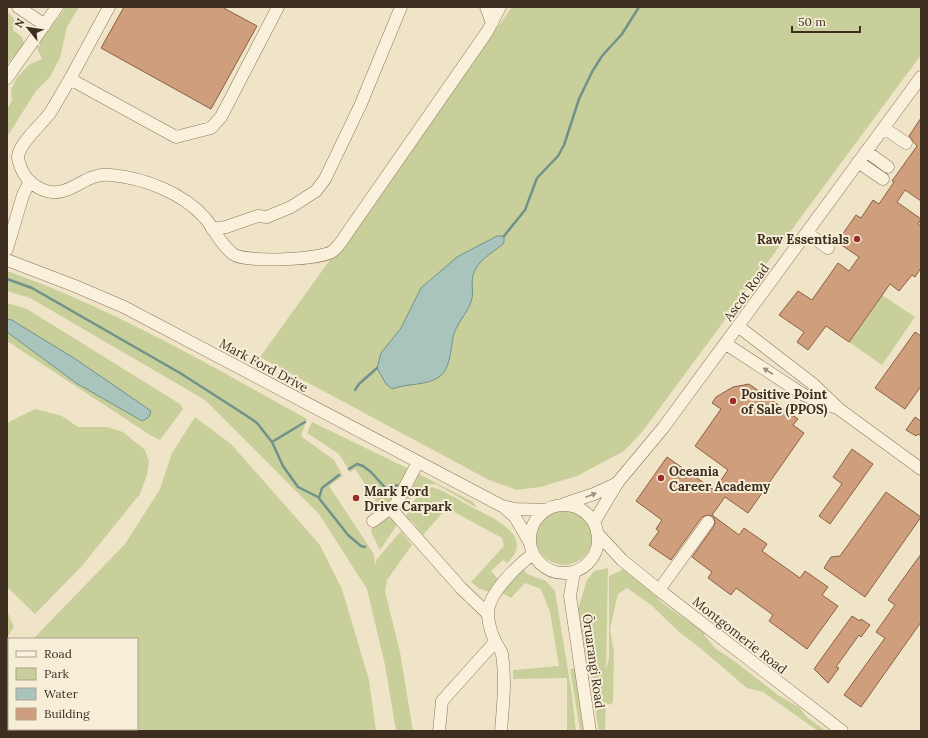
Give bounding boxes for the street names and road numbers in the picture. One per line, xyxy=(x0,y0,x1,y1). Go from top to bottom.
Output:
street label: Ascot Road xyxy=(719,260,773,325)
street label: Mark Ford Drive xyxy=(216,335,311,396)
street label: Montgomerie Road xyxy=(689,593,791,678)
street label: Ōruarangi Road xyxy=(578,613,609,710)

